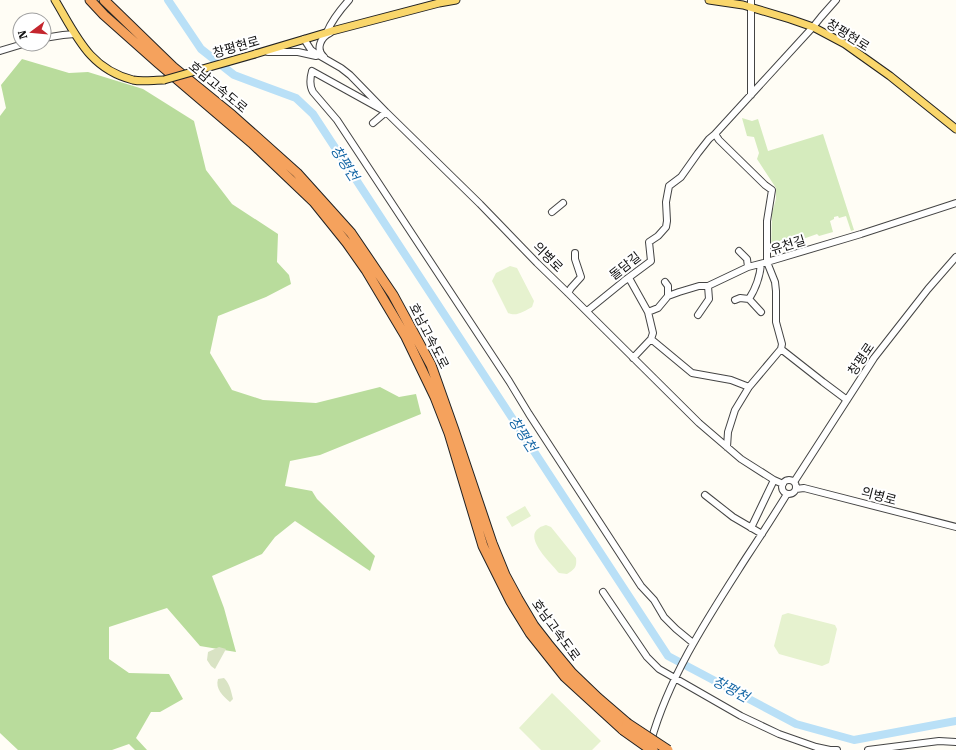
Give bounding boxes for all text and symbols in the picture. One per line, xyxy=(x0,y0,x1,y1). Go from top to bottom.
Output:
north arrow xyxy=(12,12,52,52)
street label: 창평현로 xyxy=(824,16,872,54)
text: N xyxy=(15,28,30,40)
street label: 창평현로 xyxy=(211,33,261,61)
street label: 호남고속도로 xyxy=(186,58,250,116)
water label: 창평천 xyxy=(328,142,363,184)
street label: 유천길 xyxy=(769,233,807,257)
street label: 의병로 xyxy=(530,239,566,275)
street label: 돌담길 xyxy=(606,249,644,283)
street label: 호남고속도로 xyxy=(406,301,452,371)
street label: 창평로 xyxy=(845,340,877,378)
water label: 창평천 xyxy=(506,413,541,455)
street label: 의병로 xyxy=(860,484,898,508)
street label: 호남고속도로 xyxy=(529,597,583,663)
water label: 창평천 xyxy=(710,673,753,706)

